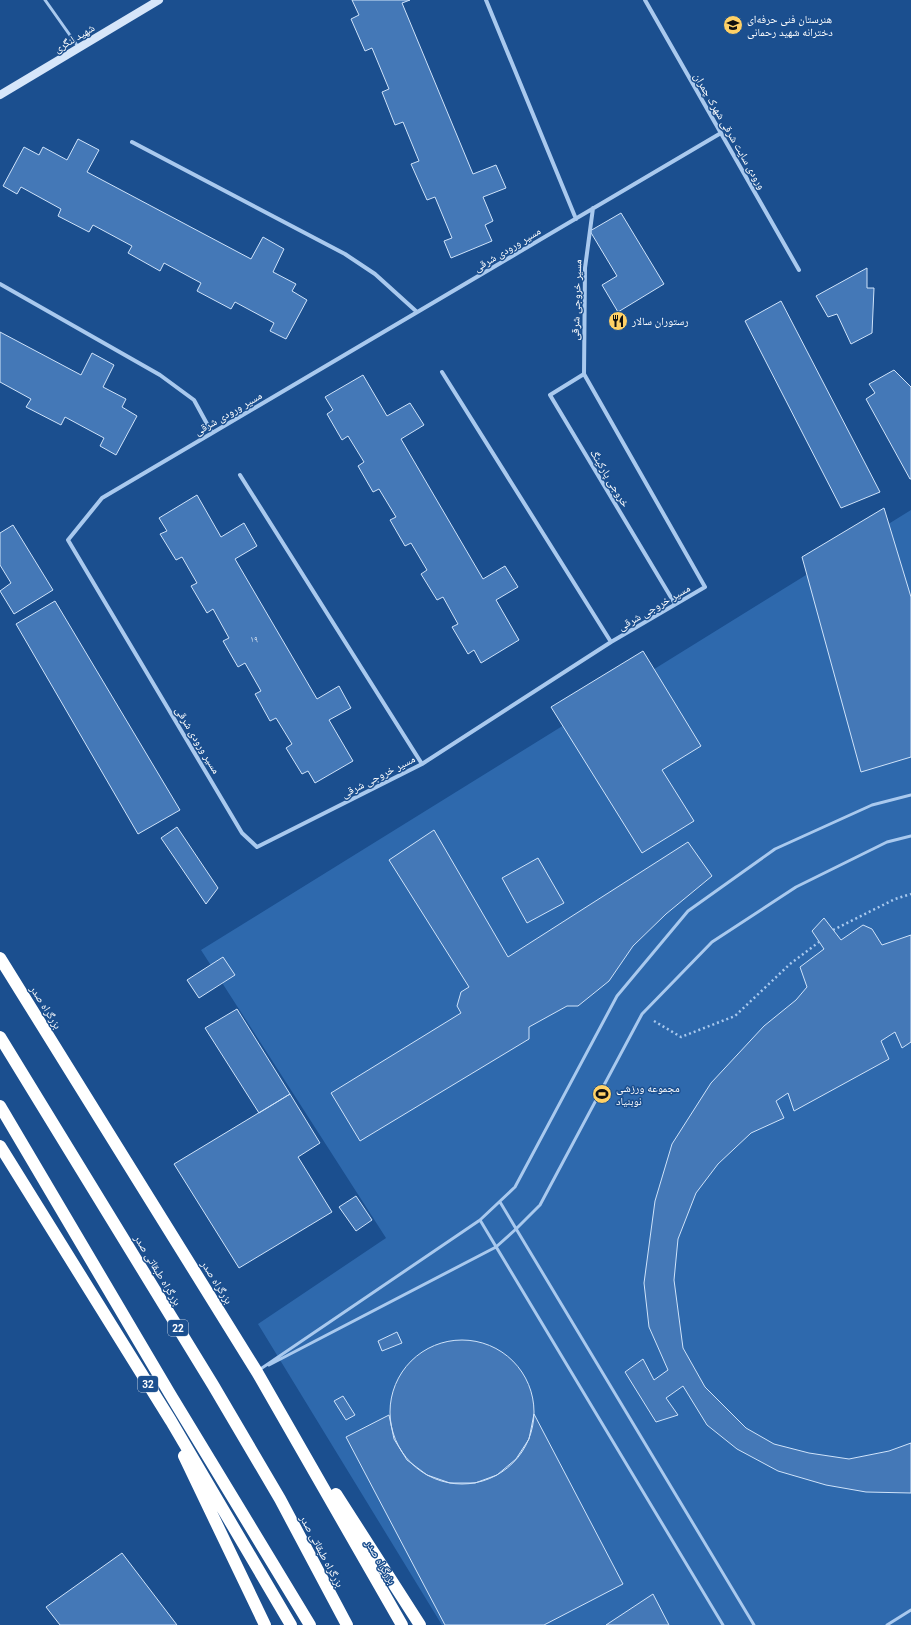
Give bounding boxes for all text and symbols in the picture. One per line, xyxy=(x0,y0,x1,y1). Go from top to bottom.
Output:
place label: هنرستان فنی حرفه‌ای دخترانه شهید رحمانی xyxy=(747,13,833,39)
school or university icon: هنرستان فنی حرفه‌ای دخترانه شهید رحمانی xyxy=(722,14,744,36)
street label: شهید لنگری xyxy=(52,21,97,56)
street label: ورودی سایت شرقی شهرک چمران xyxy=(691,71,768,192)
street label: مسیر ورودی شرقی xyxy=(471,224,543,275)
street label: مسیر خروجی شرقی xyxy=(569,259,584,341)
restaurant icon: رستوران سالار xyxy=(607,310,629,332)
place label: رستوران سالار xyxy=(631,315,689,328)
street label: مسیر ورودی شرقی xyxy=(192,389,264,438)
street label: خروجی پارکینگ xyxy=(587,447,632,509)
street label: مسیر خروجی شرقی xyxy=(616,582,693,633)
house number: ۱۹ xyxy=(250,634,258,644)
street label: مسیر ورودی شرقی xyxy=(172,704,223,776)
street label: مسیر خروجی شرقی xyxy=(339,752,417,801)
street label: بزرگراه صدر xyxy=(27,982,64,1031)
place label: مجموعه ورزشی نوبنیاد xyxy=(616,1082,680,1108)
sports icon: مجموعه ورزشی نوبنیاد xyxy=(591,1083,613,1105)
street label: بزرگراه طبقاتی صدر xyxy=(131,1232,184,1308)
street label: بزرگراه صدر xyxy=(198,1257,235,1306)
road number: 22 xyxy=(168,1320,188,1336)
road number: 32 xyxy=(138,1376,158,1392)
street label: بزرگراه طبقاتی صدر xyxy=(297,1512,346,1590)
street label: بزرگراه صدر xyxy=(362,1537,398,1587)

